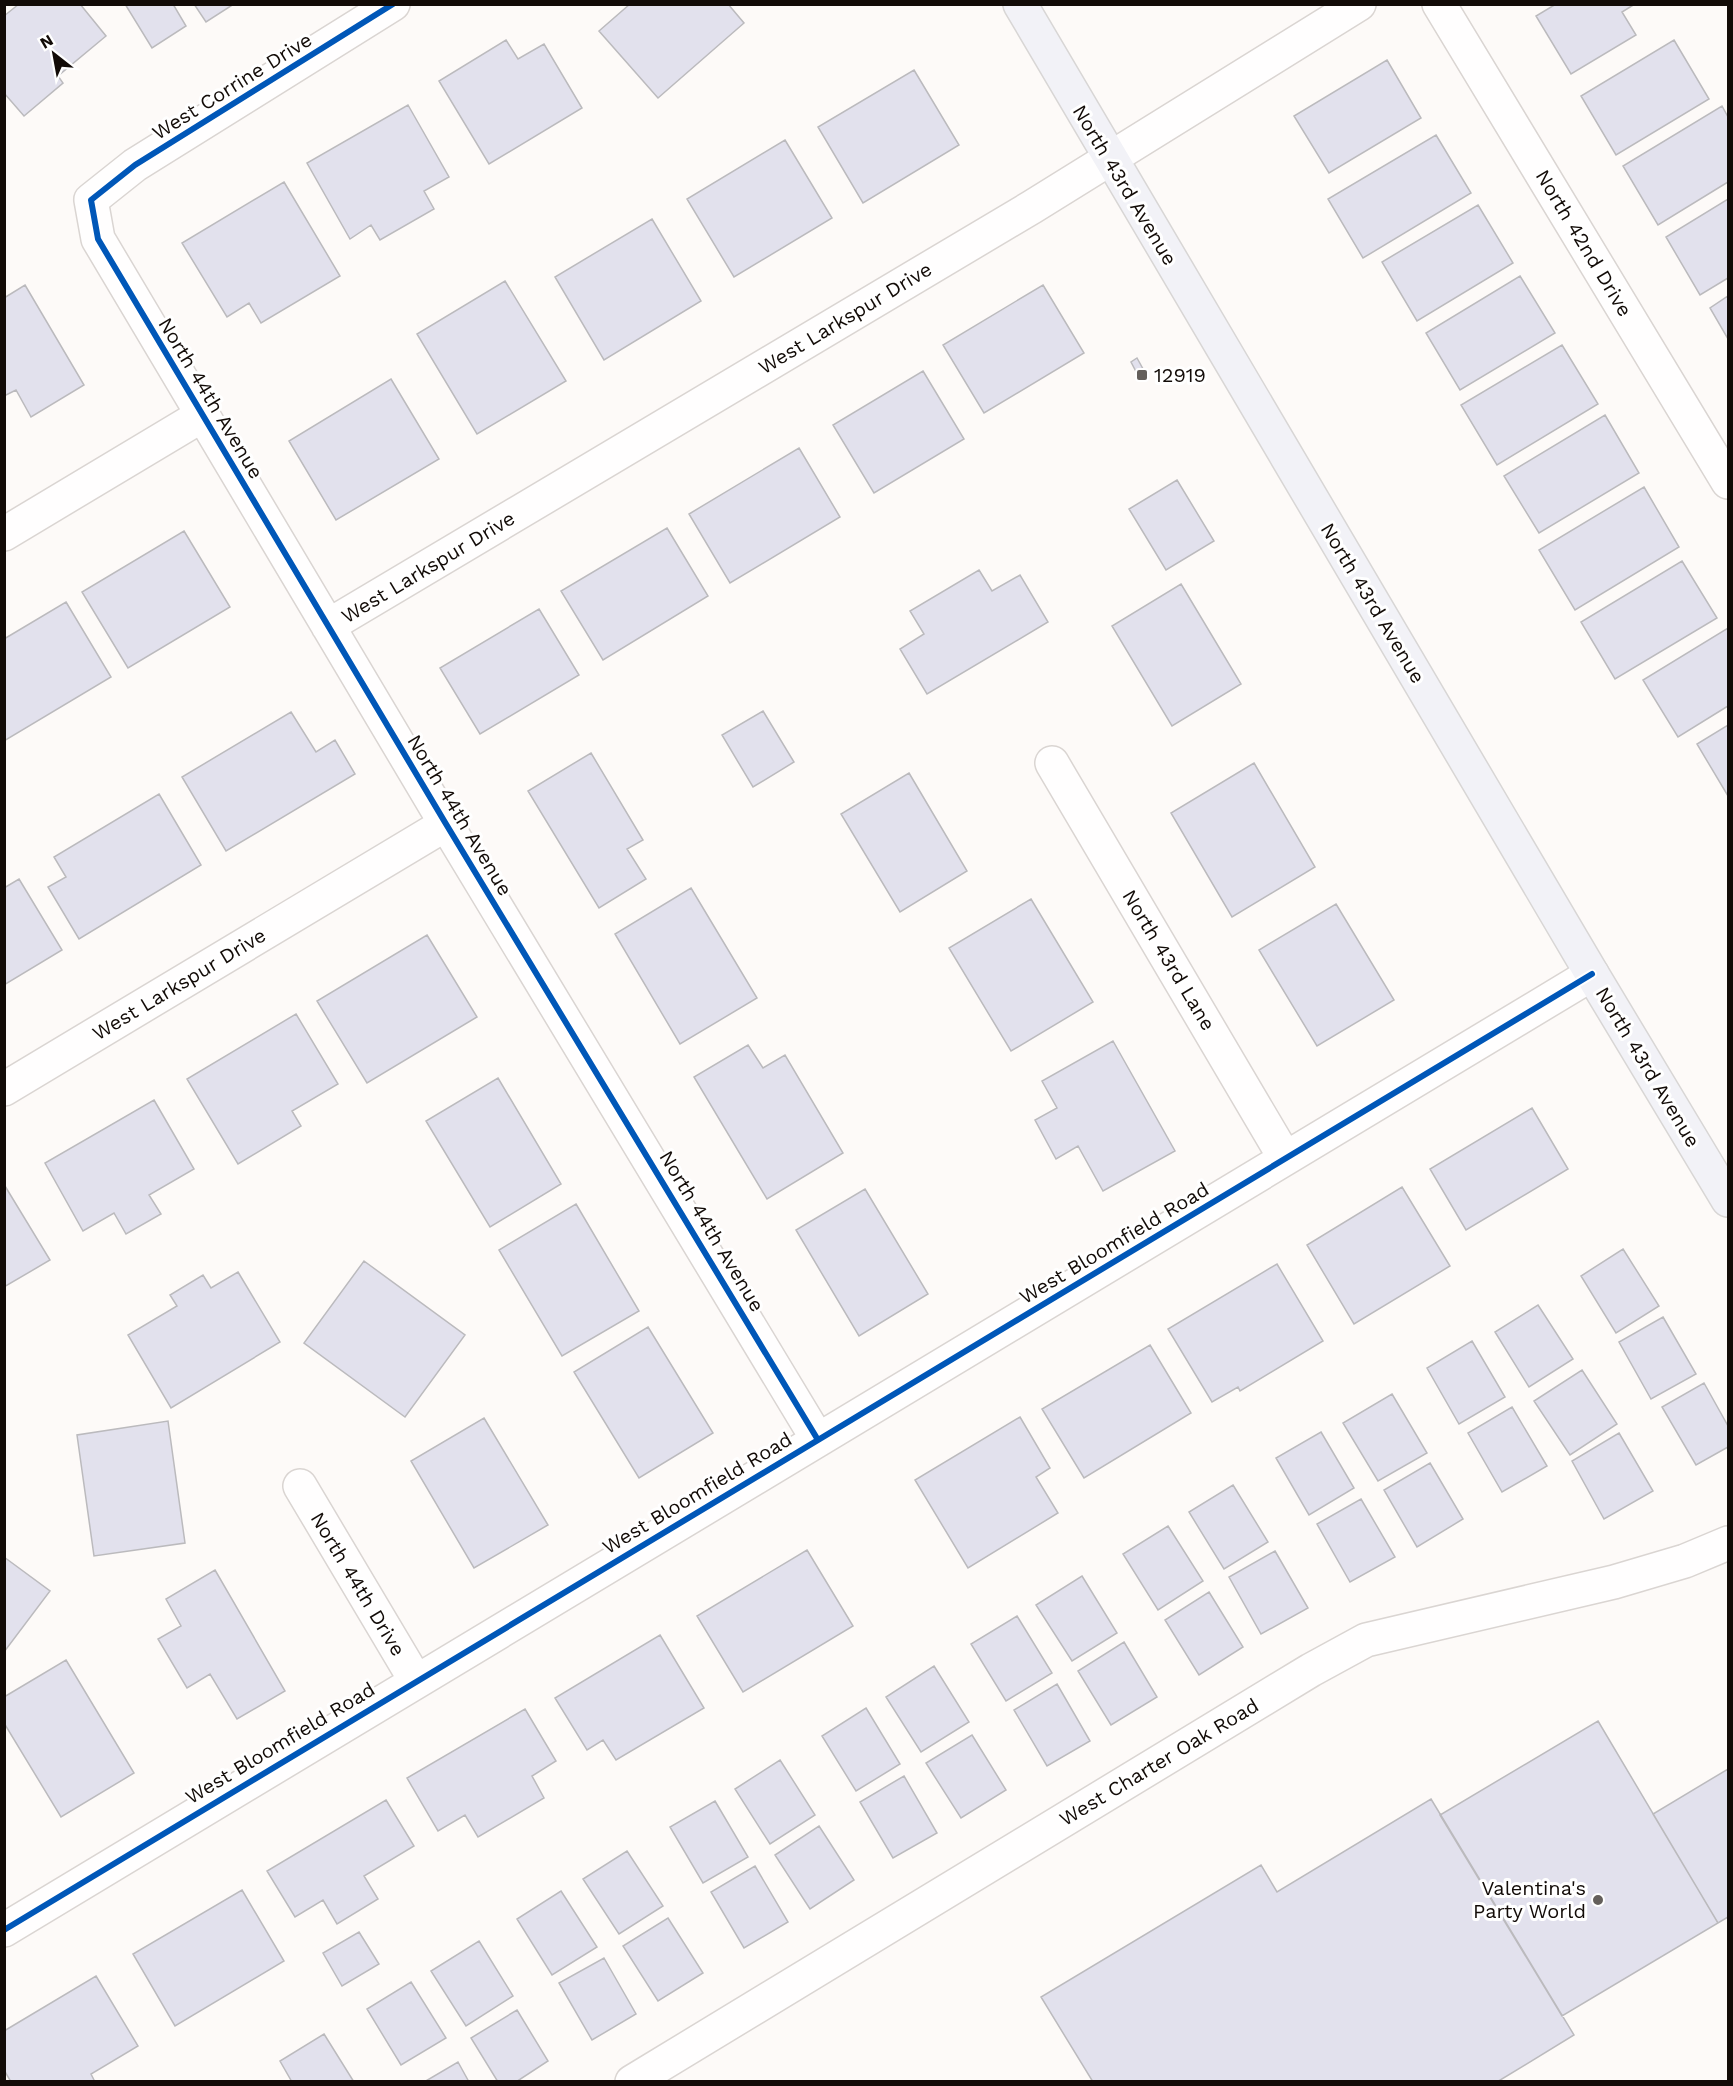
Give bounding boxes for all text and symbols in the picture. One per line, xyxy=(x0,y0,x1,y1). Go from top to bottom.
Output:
north arrow xyxy=(24,24,84,84)
street label: West Corrine Drive xyxy=(148,27,316,145)
text: N xyxy=(37,30,57,53)
street label: North 43rd Avenue xyxy=(1068,101,1182,269)
street label: North 42nd Drive xyxy=(1531,165,1637,321)
street label: West Larkspur Drive xyxy=(754,257,936,379)
street label: North 44th Avenue xyxy=(153,313,269,483)
place label: 12919 xyxy=(1154,363,1206,387)
marker: 12919 xyxy=(1135,368,1149,382)
street label: West Larkspur Drive xyxy=(337,506,519,628)
street label: North 43rd Avenue xyxy=(1316,519,1430,687)
street label: North 44th Avenue xyxy=(402,730,518,900)
street label: North 43rd Lane xyxy=(1118,885,1220,1035)
street label: West Larkspur Drive xyxy=(88,923,270,1045)
street label: North 43rd Avenue xyxy=(1591,983,1705,1151)
street label: North 44th Avenue xyxy=(654,1146,770,1316)
street label: West Bloomfield Road xyxy=(1015,1177,1213,1309)
street label: West Bloomfield Road xyxy=(598,1427,796,1559)
street label: North 44th Drive xyxy=(306,1508,410,1660)
street label: West Bloomfield Road xyxy=(181,1677,379,1809)
street label: West Charter Oak Road xyxy=(1055,1693,1263,1831)
place label: Valentina's Party World xyxy=(1473,1876,1586,1923)
marker: Valentina's Party World xyxy=(1591,1893,1605,1907)

